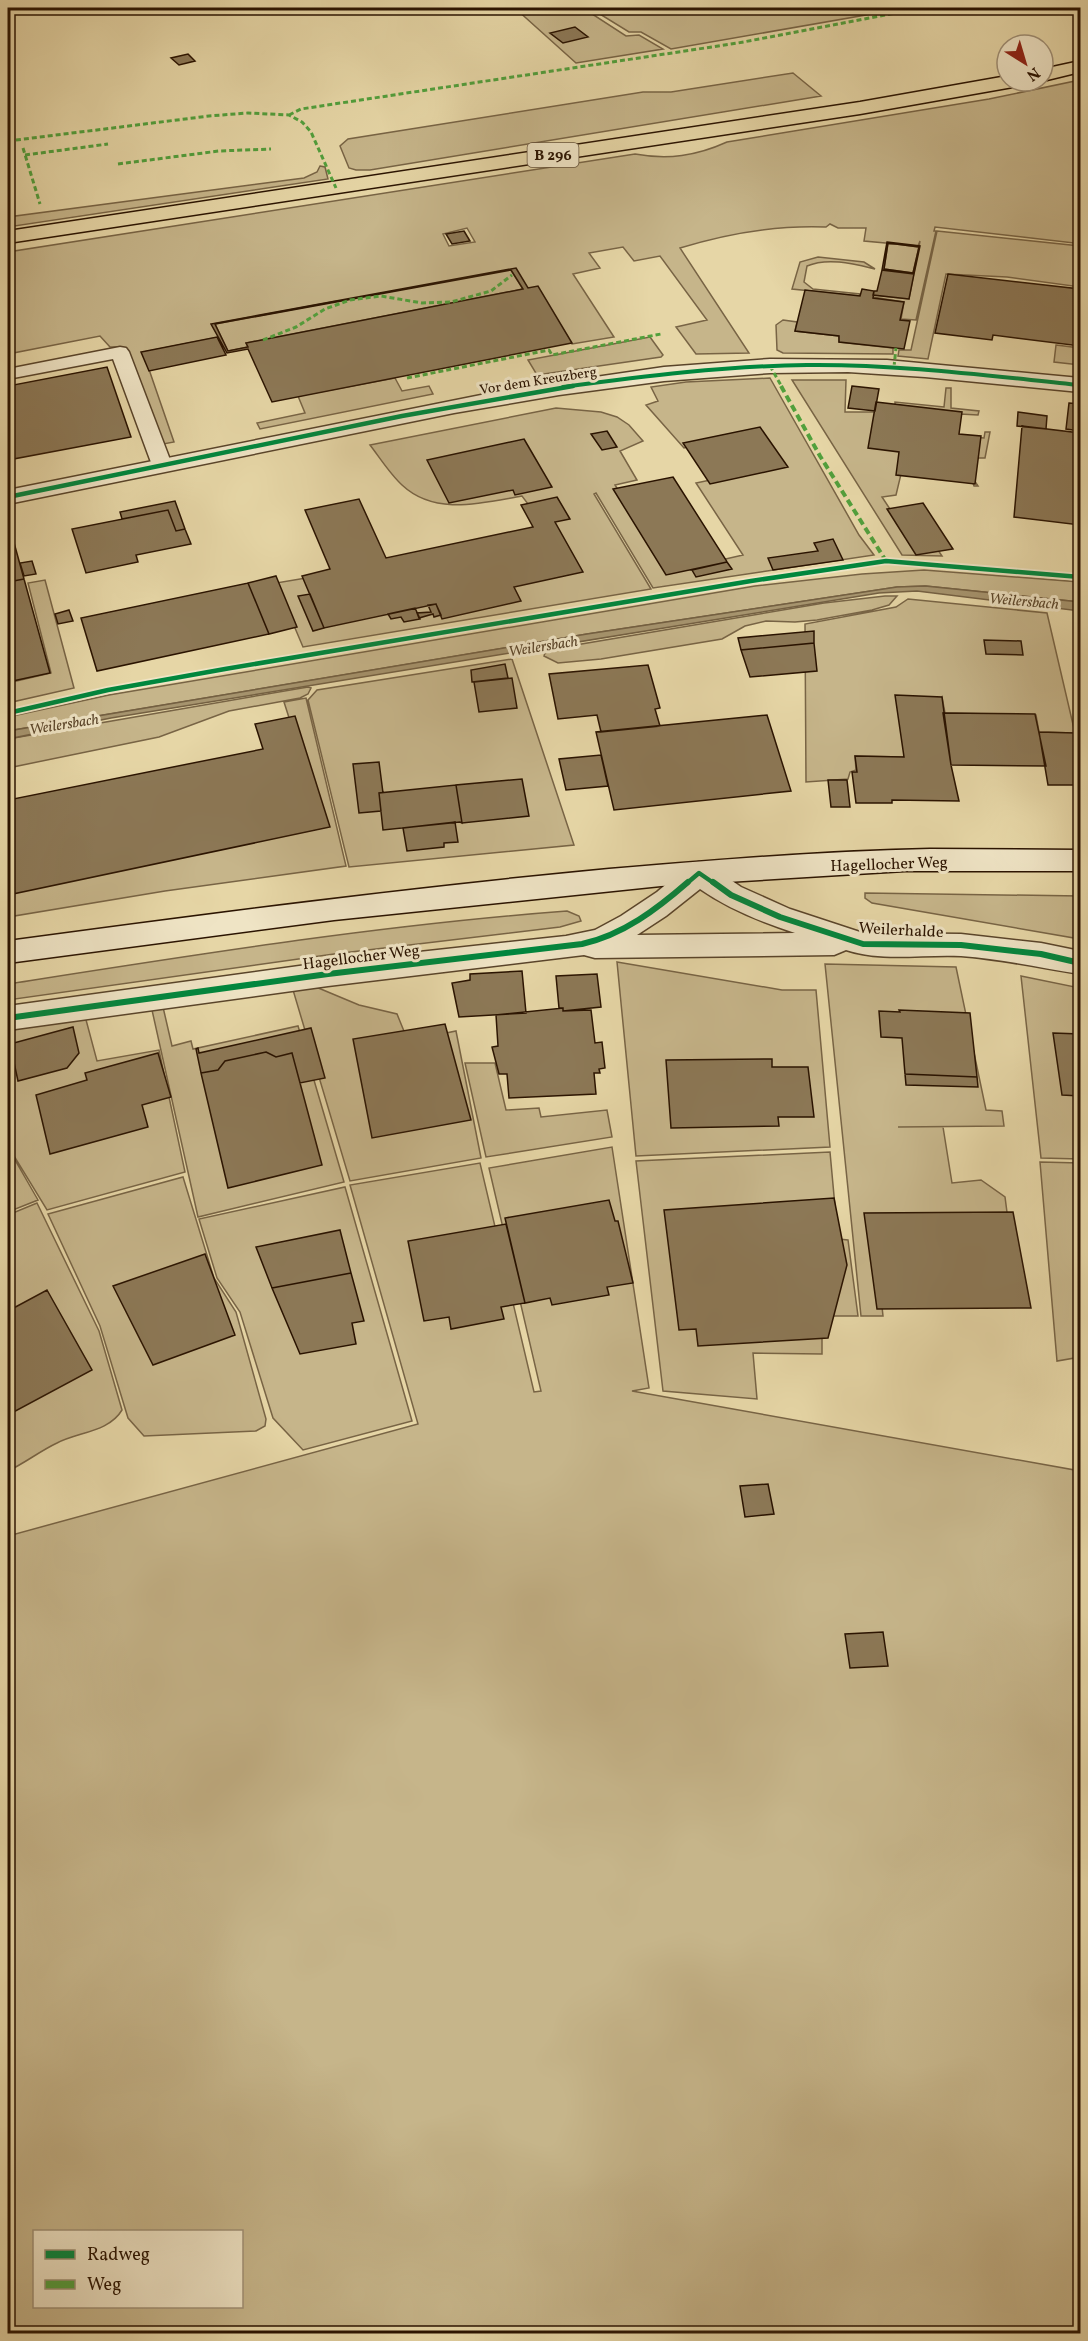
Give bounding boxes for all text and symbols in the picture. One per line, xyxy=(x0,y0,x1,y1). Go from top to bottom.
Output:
north arrow xyxy=(995,33,1055,93)
text: N xyxy=(1021,61,1044,86)
road number: B 296 xyxy=(528,143,578,167)
street label: Vor dem Kreuzberg xyxy=(478,363,598,400)
water label: Weilersbach xyxy=(988,589,1060,616)
water label: Weilersbach xyxy=(507,632,579,663)
water label: Weilersbach xyxy=(28,710,100,741)
street label: Hagellocher Weg xyxy=(830,852,948,878)
street label: Weilerhalde xyxy=(858,918,944,944)
street label: Hagellocher Weg xyxy=(301,940,421,976)
legend xyxy=(33,2230,243,2308)
text: Radweg xyxy=(87,2243,150,2268)
text: Weg xyxy=(87,2273,121,2298)

